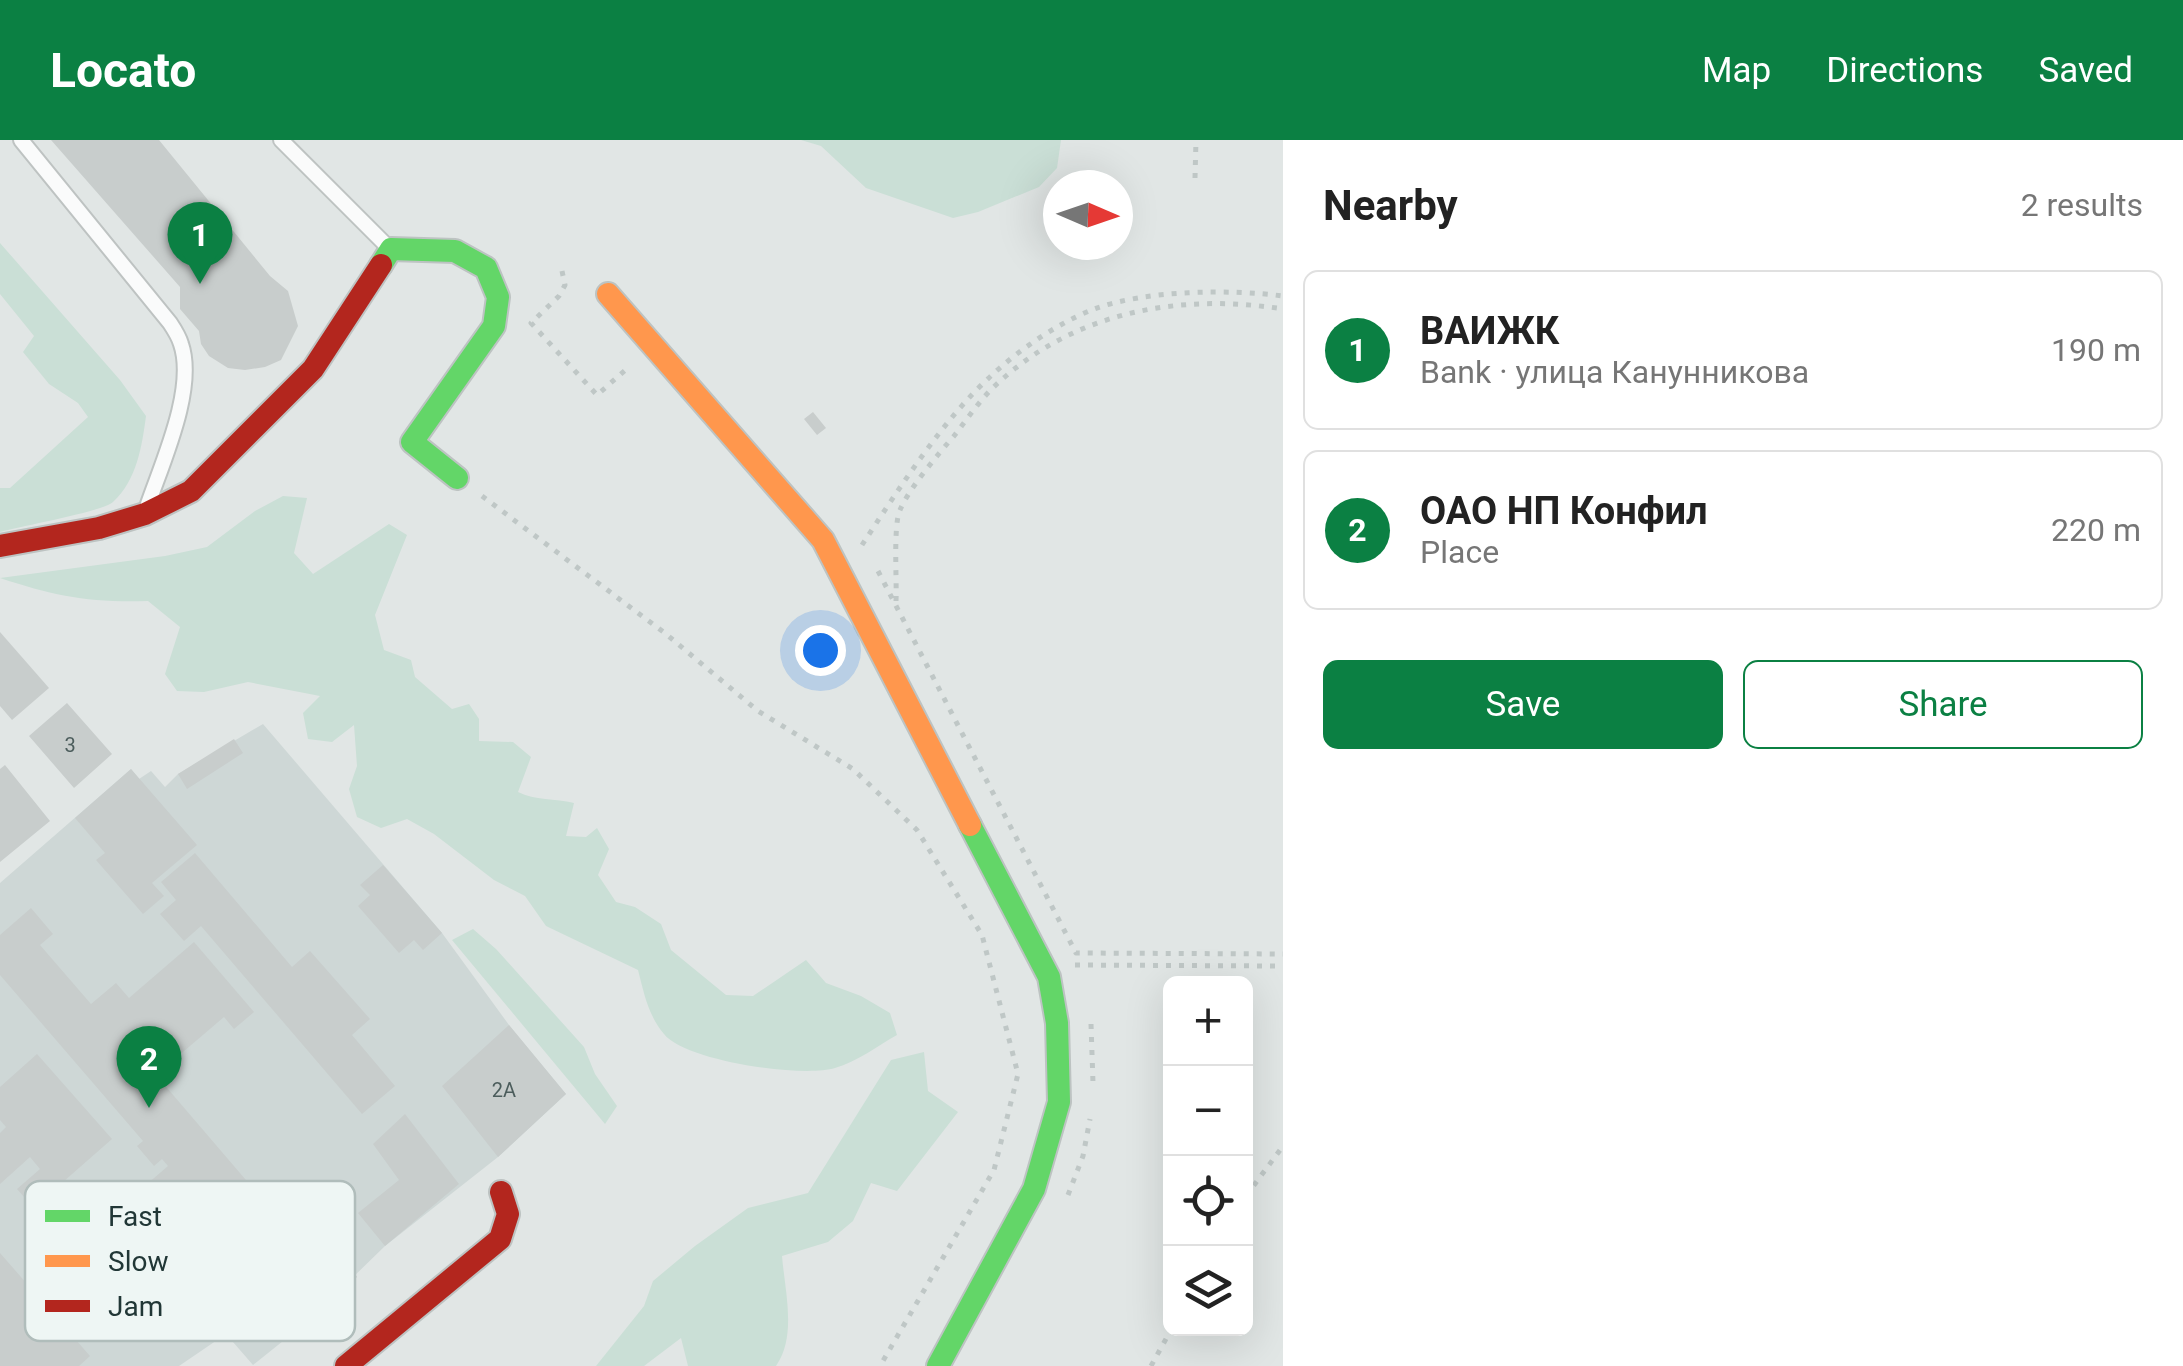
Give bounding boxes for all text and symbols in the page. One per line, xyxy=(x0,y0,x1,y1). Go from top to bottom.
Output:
text: Locato xyxy=(50,42,196,99)
text: Map xyxy=(1702,50,1771,91)
text: Directions xyxy=(1826,50,1983,91)
text: Saved xyxy=(2038,50,2133,91)
north arrow xyxy=(1043,170,1133,260)
text: Nearby xyxy=(1323,181,1458,230)
text: 2 results xyxy=(2021,186,2143,224)
pin: 1 xyxy=(168,202,232,284)
text: ВАИЖК xyxy=(1420,309,1559,353)
text: 1 xyxy=(1348,331,1367,369)
text: 190 m xyxy=(2051,331,2141,369)
text: Bank · улица Канунникова xyxy=(1420,353,1809,391)
text: ОАО НП Конфил xyxy=(1420,489,1708,533)
text: 2 xyxy=(1348,511,1367,549)
text: 220 m xyxy=(2051,511,2141,549)
text: Place xyxy=(1420,533,1499,571)
your location xyxy=(795,625,846,676)
button: Save xyxy=(1323,660,1723,749)
button: Share xyxy=(1743,660,2143,749)
house number: 3 xyxy=(64,733,76,757)
map controls xyxy=(1163,976,1253,1336)
button: + xyxy=(1163,976,1253,1066)
pin: 2 xyxy=(116,1026,182,1108)
button: − xyxy=(1163,1066,1253,1156)
house number: 2А xyxy=(492,1078,516,1102)
button: locate xyxy=(1163,1156,1253,1246)
legend xyxy=(25,1181,355,1341)
text: Fast xyxy=(108,1200,162,1233)
text: Slow xyxy=(108,1245,168,1278)
button: layers xyxy=(1163,1246,1253,1336)
text: Jam xyxy=(108,1290,163,1323)

